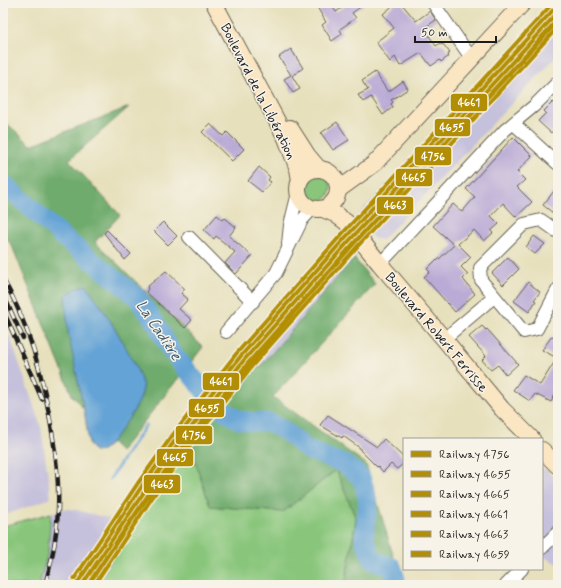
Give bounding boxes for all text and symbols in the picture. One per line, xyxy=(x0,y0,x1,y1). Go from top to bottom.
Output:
scale bar xyxy=(415,18,496,44)
street label: Boulevard de la Libération xyxy=(216,20,300,163)
text: 50 m xyxy=(421,25,448,41)
line badge: 4661 xyxy=(450,93,488,112)
text: 4661 xyxy=(458,96,480,110)
line badge: 4655 xyxy=(434,118,471,137)
text: 4655 xyxy=(439,121,465,135)
line badge: 4756 xyxy=(414,146,452,166)
text: 4756 xyxy=(421,150,445,164)
line badge: 4665 xyxy=(395,168,433,187)
text: 4665 xyxy=(402,171,427,185)
line badge: 4663 xyxy=(376,196,414,215)
text: 4663 xyxy=(384,199,406,213)
street label: Boulevard Robert Ferrisse xyxy=(381,269,492,397)
water label: La Cadière xyxy=(131,297,186,365)
line badge: 4661 xyxy=(202,372,240,391)
text: 4661 xyxy=(210,375,232,389)
line badge: 4655 xyxy=(188,398,225,418)
text: 4655 xyxy=(194,402,220,416)
line badge: 4756 xyxy=(175,425,213,445)
text: 4756 xyxy=(182,429,206,443)
legend xyxy=(403,438,543,570)
text: Railway 4756 xyxy=(439,447,509,463)
line badge: 4665 xyxy=(156,448,194,467)
text: 4665 xyxy=(163,451,188,465)
text: Railway 4655 xyxy=(439,467,511,483)
line badge: 4663 xyxy=(143,474,181,494)
text: 4663 xyxy=(151,478,173,492)
text: Railway 4665 xyxy=(439,487,510,503)
text: Railway 4661 xyxy=(439,507,508,523)
text: Railway 4663 xyxy=(439,527,509,543)
text: Railway 4659 xyxy=(439,547,510,563)

